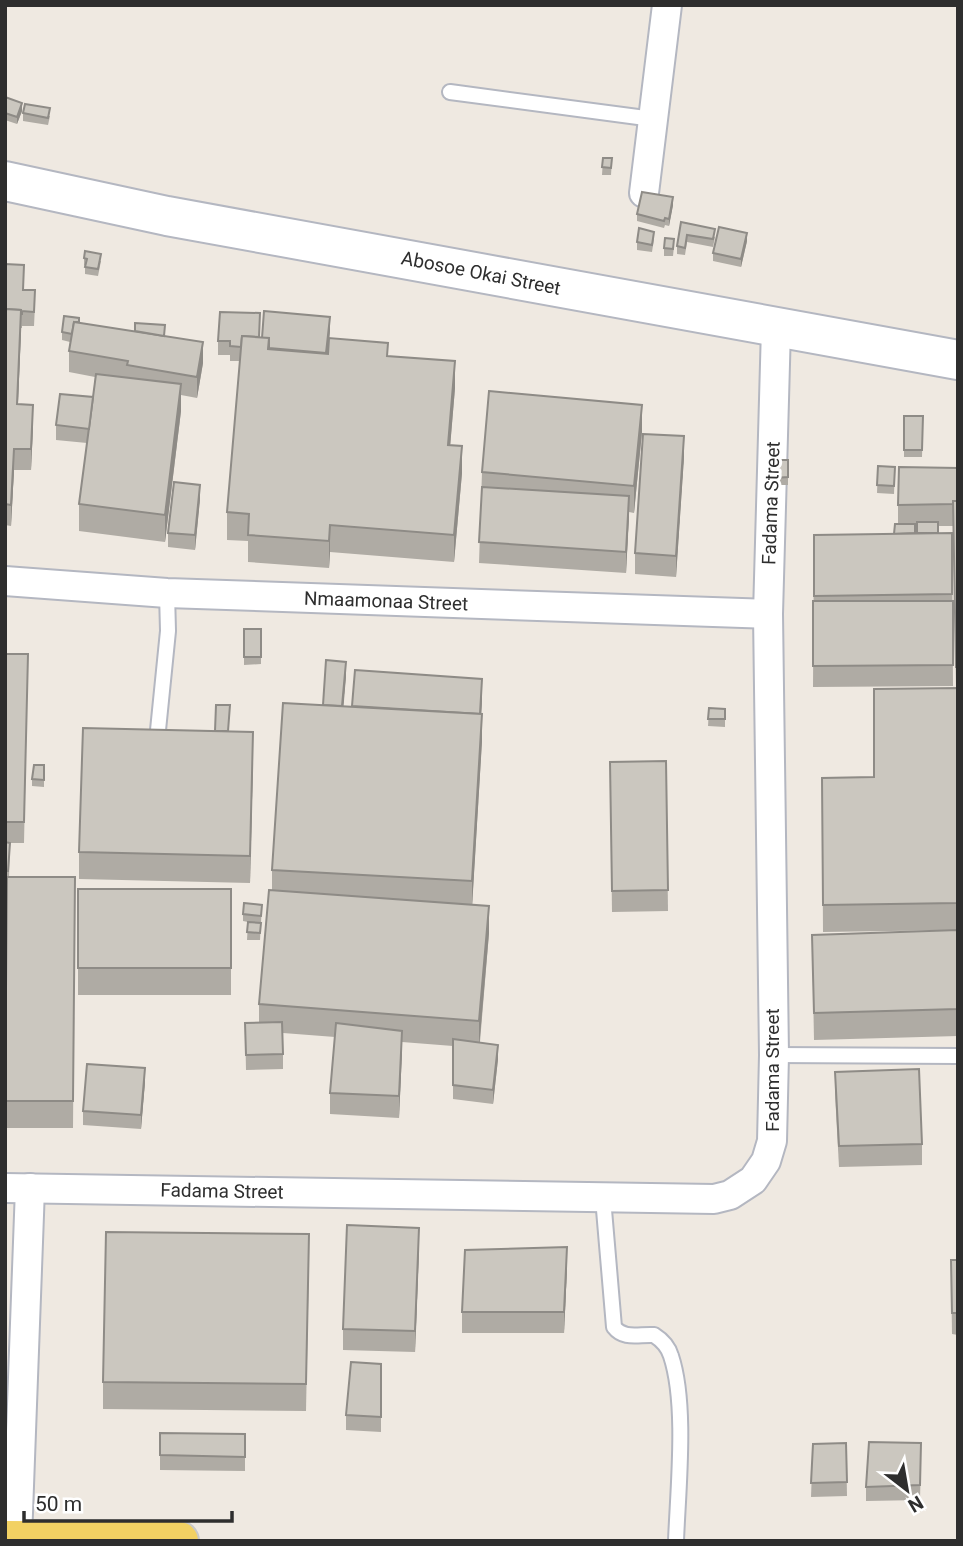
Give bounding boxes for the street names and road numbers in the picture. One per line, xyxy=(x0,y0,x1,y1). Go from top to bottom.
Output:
street label: Abosoe Okai Street xyxy=(399,246,563,300)
street label: Fadama Street xyxy=(757,441,785,565)
street label: Nmaamonaa Street xyxy=(303,587,469,615)
street label: Fadama Street xyxy=(761,1008,784,1132)
street label: Fadama Street xyxy=(160,1178,284,1204)

